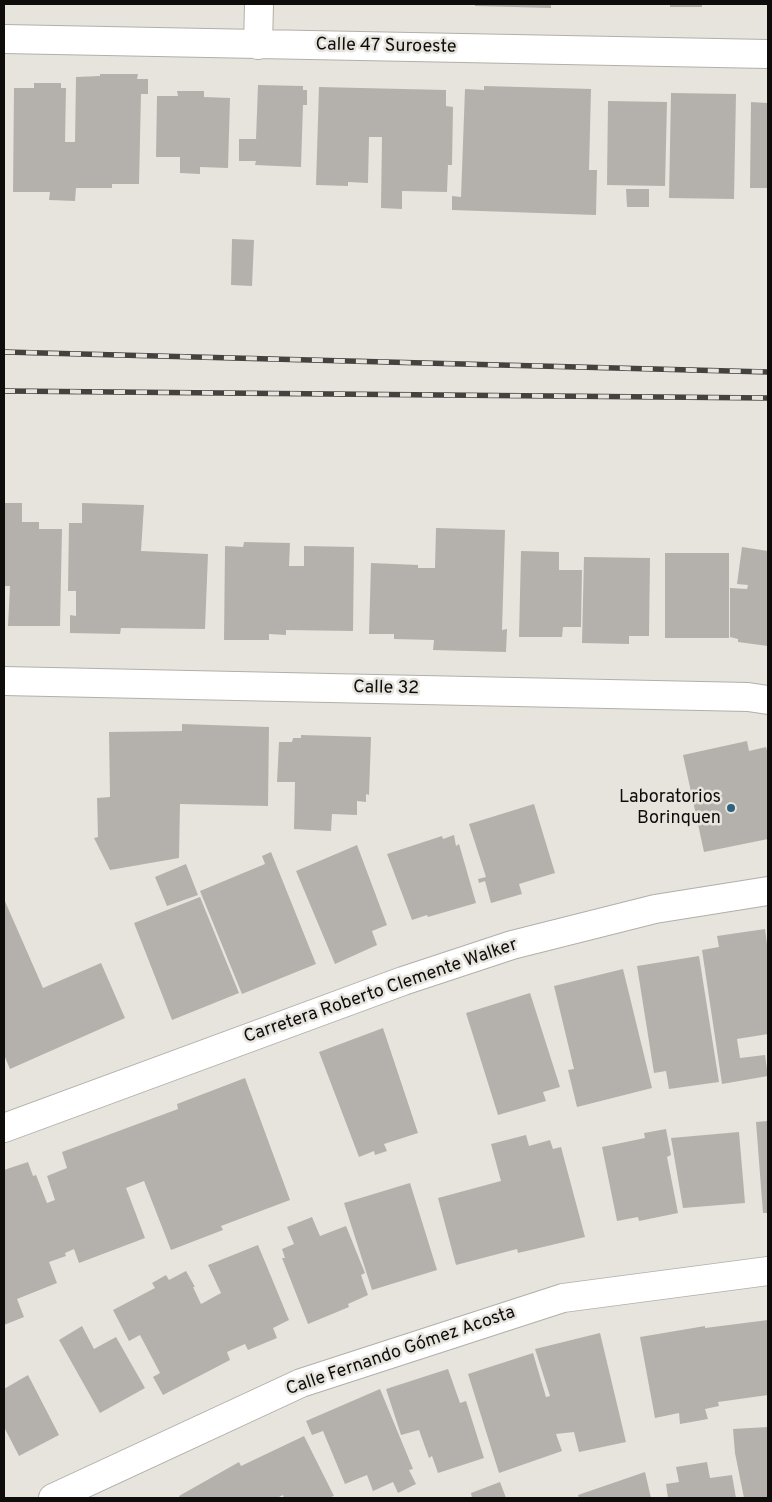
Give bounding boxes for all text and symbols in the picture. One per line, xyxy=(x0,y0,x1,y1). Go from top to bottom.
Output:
street label: Calle 47 Suroeste xyxy=(315,35,457,59)
street label: Calle 32 xyxy=(353,678,419,700)
place label: Laboratorios Borinquen xyxy=(619,787,721,830)
marker: Laboratorios Borinquen xyxy=(725,802,737,814)
street label: Carretera Roberto Clemente Walker xyxy=(241,935,521,1049)
street label: Calle Fernando Gómez Acosta xyxy=(284,1303,518,1401)

